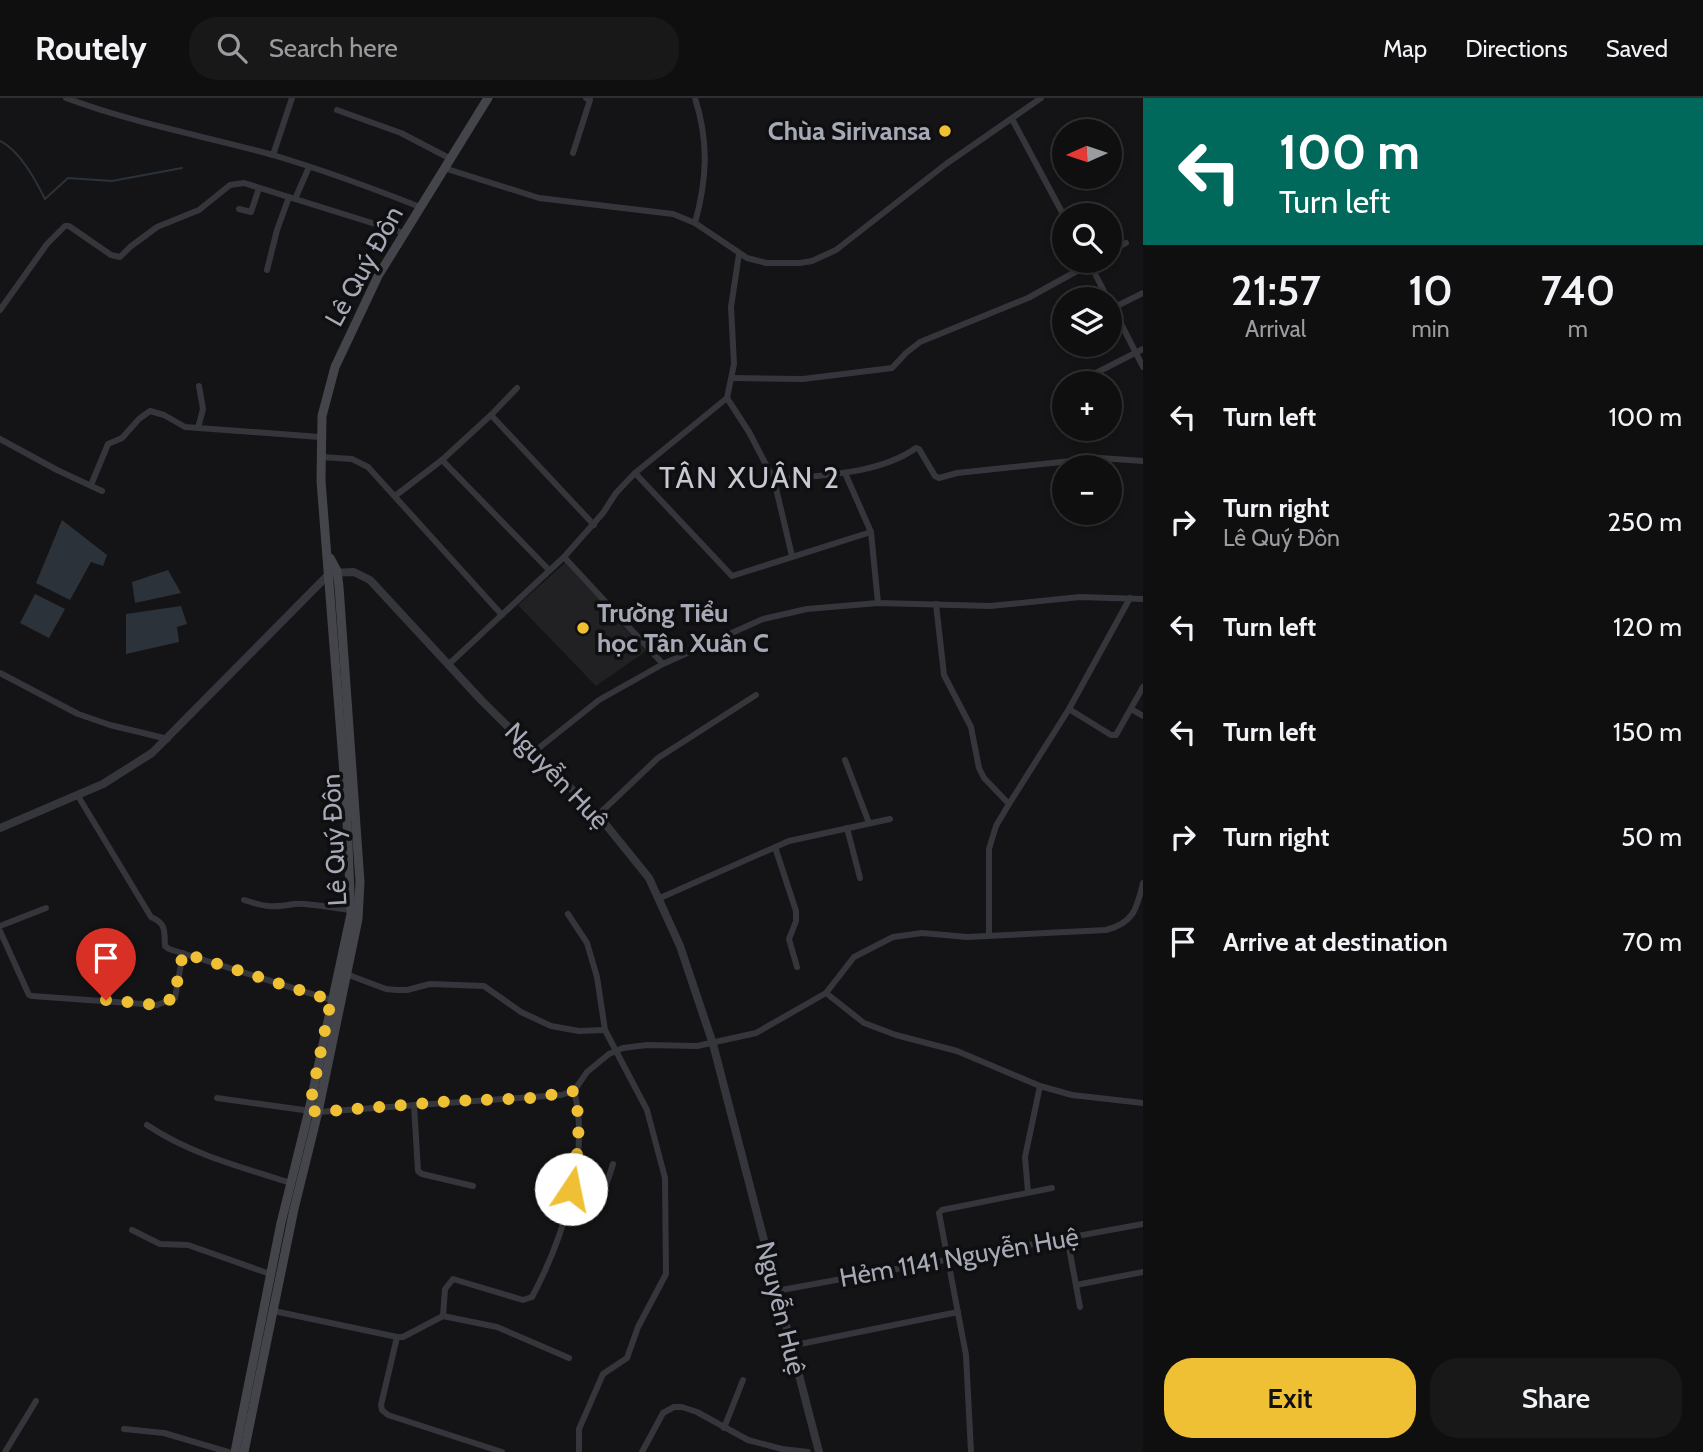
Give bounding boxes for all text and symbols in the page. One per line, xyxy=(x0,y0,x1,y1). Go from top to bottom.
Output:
search box xyxy=(189,17,679,80)
text: Routely xyxy=(35,28,147,68)
icon: search xyxy=(213,29,251,67)
text: Search here xyxy=(269,32,398,64)
text: Map xyxy=(1383,34,1427,63)
text: Directions xyxy=(1465,34,1568,63)
text: Saved xyxy=(1606,34,1668,63)
place label: Chùa Sirivansa xyxy=(768,115,931,147)
north arrow xyxy=(1052,119,1122,189)
map controls xyxy=(1052,119,1122,525)
text: 100 m xyxy=(1279,122,1420,181)
marker: Chùa Sirivansa xyxy=(937,123,953,139)
icon: left xyxy=(1164,126,1255,217)
text: Turn left xyxy=(1279,182,1390,221)
street label: Lê Quý Đôn xyxy=(318,200,410,332)
button: search xyxy=(1052,203,1122,273)
text: 21:57 xyxy=(1231,264,1321,316)
text: 10 xyxy=(1408,264,1453,316)
text: 740 xyxy=(1540,264,1615,316)
button: layers xyxy=(1052,287,1122,357)
text: Arrival xyxy=(1245,315,1306,343)
text: min xyxy=(1412,315,1450,343)
text: m xyxy=(1568,315,1588,343)
button: + xyxy=(1052,371,1122,441)
icon: left xyxy=(1164,398,1202,436)
text: Turn left xyxy=(1223,401,1316,433)
text: 100 m xyxy=(1609,401,1682,433)
button: − xyxy=(1052,455,1122,525)
district label: TÂN XUÂN 2 xyxy=(659,459,841,496)
text: Turn right xyxy=(1223,492,1329,524)
icon: right xyxy=(1164,503,1202,541)
text: 250 m xyxy=(1608,506,1682,538)
text: Lê Quý Đôn xyxy=(1223,524,1340,552)
place label: Trường Tiểu học Tân Xuân C xyxy=(597,597,769,659)
icon: left xyxy=(1164,608,1202,646)
text: Turn left xyxy=(1223,611,1316,643)
text: 120 m xyxy=(1613,611,1682,643)
marker: Trường Tiểu học Tân Xuân C xyxy=(575,620,591,636)
icon: left xyxy=(1164,713,1202,751)
street label: Nguyễn Huệ xyxy=(498,716,616,836)
text: Turn left xyxy=(1223,716,1316,748)
text: 150 m xyxy=(1613,716,1682,748)
street label: Lê Quý Đôn xyxy=(315,773,353,907)
icon: right xyxy=(1164,818,1202,856)
text: Turn right xyxy=(1223,821,1329,853)
text: 50 m xyxy=(1621,821,1682,853)
icon: arrive xyxy=(1164,923,1202,961)
text: Arrive at destination xyxy=(1223,926,1448,958)
text: 70 m xyxy=(1622,926,1682,958)
pin xyxy=(76,928,136,1000)
icon: arrive xyxy=(87,939,125,977)
position arrow xyxy=(534,1152,608,1226)
street label: Hẻm 1141 Nguyễn Huệ xyxy=(837,1220,1081,1294)
street label: Nguyễn Huệ xyxy=(749,1238,813,1378)
button: Exit xyxy=(1164,1358,1416,1438)
button: Share xyxy=(1430,1358,1682,1438)

